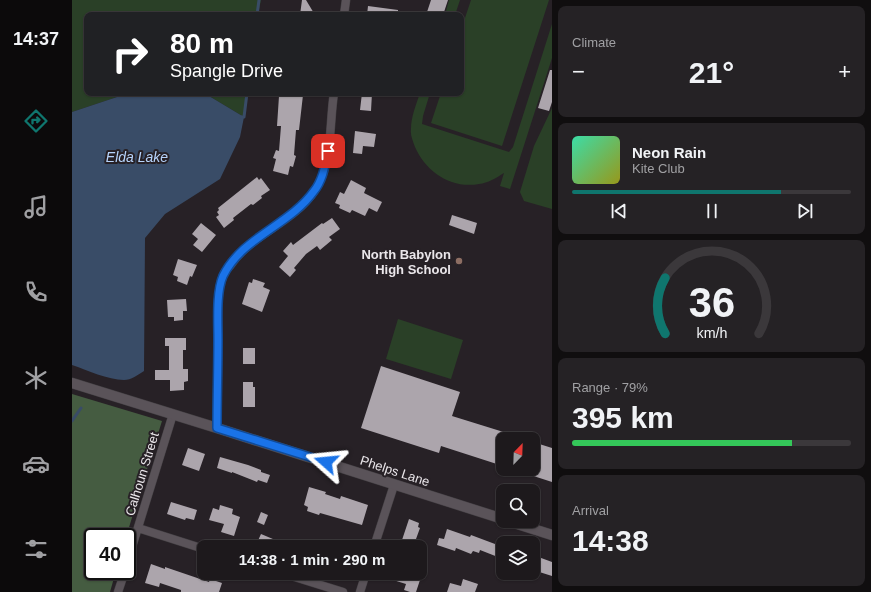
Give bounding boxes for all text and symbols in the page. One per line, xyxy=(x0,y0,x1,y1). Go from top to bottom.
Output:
icon: right xyxy=(104,28,156,80)
text: 80 m xyxy=(170,28,234,59)
text: 14:37 xyxy=(13,29,59,49)
text: Climate xyxy=(572,35,616,50)
text: 21° xyxy=(689,56,734,89)
text: − xyxy=(572,59,585,84)
text: + xyxy=(838,59,851,84)
text: Spangle Drive xyxy=(170,61,283,81)
icon: directions xyxy=(22,107,50,135)
pin xyxy=(311,134,345,168)
icon: arrive xyxy=(317,140,339,162)
text: Neon Rain xyxy=(632,144,706,161)
water label: Elda Lake xyxy=(106,149,168,165)
text: Kite Club xyxy=(632,161,685,176)
icon: music xyxy=(22,193,50,221)
icon: previous xyxy=(608,200,630,222)
icon: pause xyxy=(701,200,723,222)
icon: next xyxy=(794,200,816,222)
place label: North Babylon High School xyxy=(361,247,451,277)
marker: North Babylon High School xyxy=(454,256,464,266)
icon: phone xyxy=(22,278,50,306)
text: 36 xyxy=(688,279,735,326)
text: km/h xyxy=(696,325,727,341)
icon: climate xyxy=(22,364,50,392)
text: Range · 79% xyxy=(572,380,648,395)
text: 395 km xyxy=(572,401,674,434)
street label: Calhoun Street xyxy=(122,430,162,518)
north arrow xyxy=(496,432,540,476)
map controls xyxy=(496,432,540,580)
position arrow xyxy=(305,441,347,483)
icon: car xyxy=(22,450,50,478)
street label: Phelps Lane xyxy=(358,453,432,489)
button: search xyxy=(496,484,540,528)
text: Arrival xyxy=(572,503,609,518)
text: 14:38 xyxy=(572,524,649,557)
speed limit sign: 40 xyxy=(84,528,136,580)
icon: filters xyxy=(22,535,50,563)
button: layers xyxy=(496,536,540,580)
text: 14:38 · 1 min · 290 m xyxy=(239,551,385,568)

